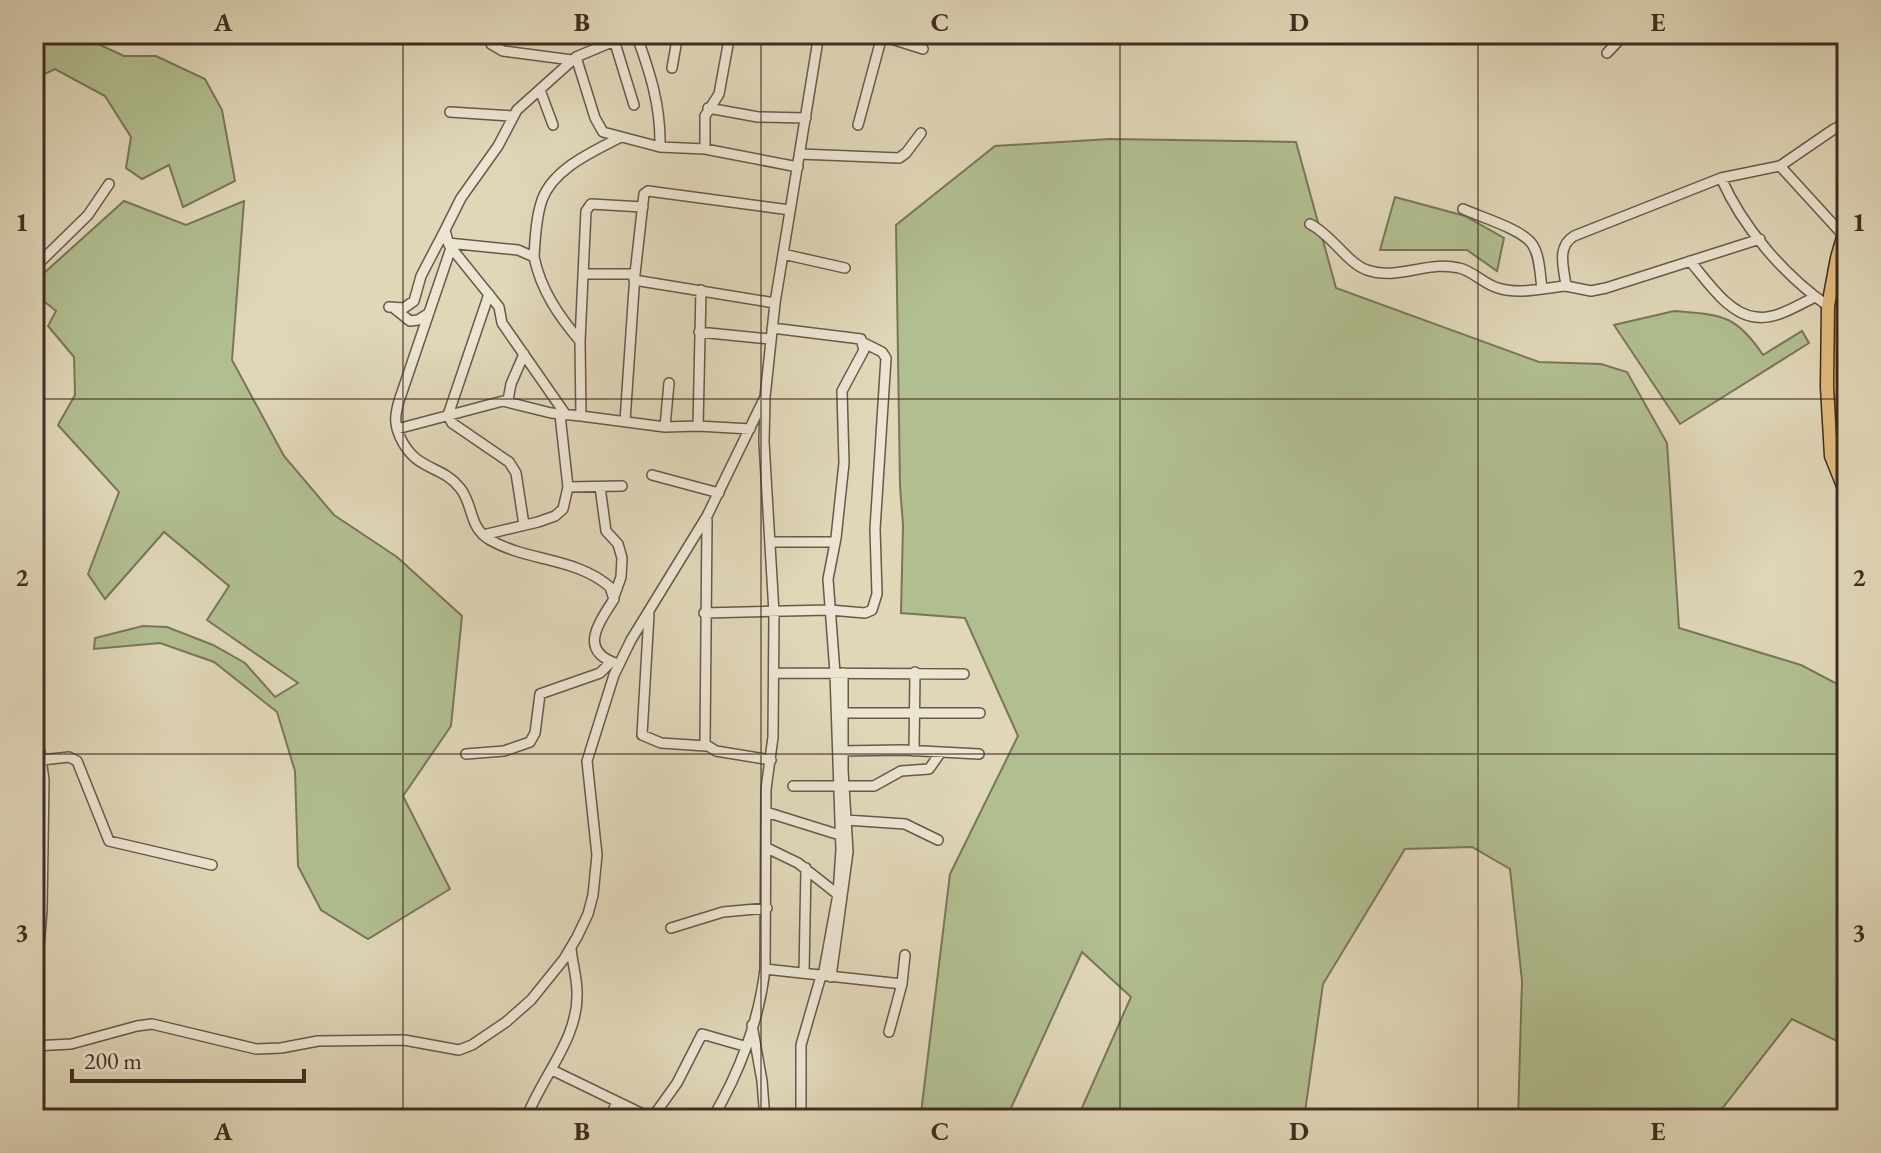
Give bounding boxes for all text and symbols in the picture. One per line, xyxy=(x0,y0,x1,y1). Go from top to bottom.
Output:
text: A xyxy=(213,5,233,39)
text: B xyxy=(574,5,590,39)
text: C xyxy=(931,5,949,39)
text: D xyxy=(1289,5,1309,39)
text: E xyxy=(1651,5,1666,39)
text: 1 xyxy=(15,205,29,239)
text: 1 xyxy=(1852,205,1866,239)
text: 2 xyxy=(15,560,29,594)
text: 2 xyxy=(1852,560,1866,594)
text: 3 xyxy=(15,915,29,949)
text: 3 xyxy=(1852,915,1866,949)
scale bar xyxy=(72,1033,304,1083)
text: 200 m xyxy=(84,1045,142,1076)
text: A xyxy=(213,1114,233,1148)
text: B xyxy=(574,1114,590,1148)
text: C xyxy=(931,1114,949,1148)
text: D xyxy=(1289,1114,1309,1148)
text: E xyxy=(1651,1114,1666,1148)

